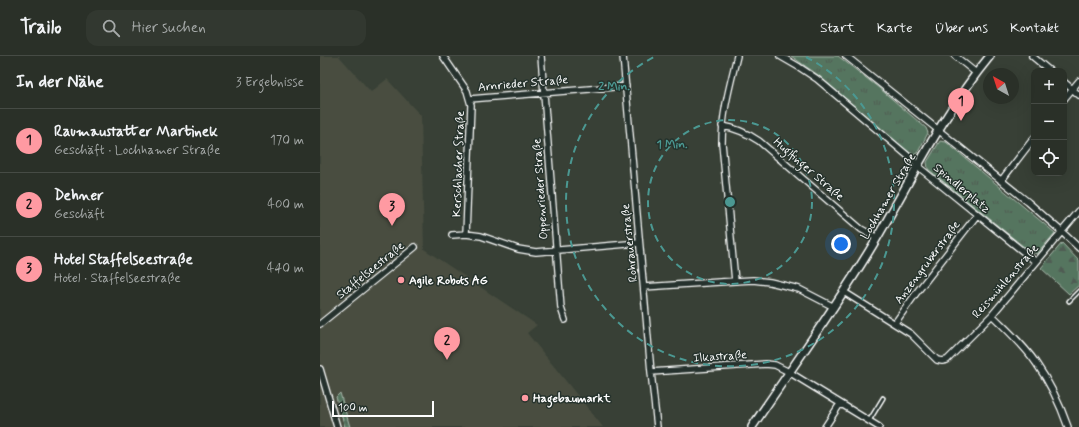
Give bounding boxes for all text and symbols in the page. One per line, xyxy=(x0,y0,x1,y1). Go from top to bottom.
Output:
search box xyxy=(86,10,366,46)
text: Trailo xyxy=(20,15,62,40)
icon: search xyxy=(100,17,122,39)
text: Hier suchen xyxy=(132,18,206,38)
text: Start xyxy=(820,19,855,37)
text: Karte xyxy=(877,19,912,37)
text: Über uns xyxy=(934,19,988,37)
text: Kontakt xyxy=(1010,19,1059,37)
north arrow xyxy=(983,68,1019,104)
map controls xyxy=(1031,68,1067,176)
button: + xyxy=(1031,68,1067,104)
text: In der Nähe xyxy=(16,71,104,93)
street label: Arnrieder Straße xyxy=(477,72,569,96)
text: 3 Ergebnisse xyxy=(236,74,304,91)
text: 2 Min. xyxy=(598,79,630,95)
pin: 1 xyxy=(948,88,974,121)
button: − xyxy=(1031,104,1067,140)
street label: Kerschlacher Straße xyxy=(449,110,469,218)
text: Raumaustatter Martinek xyxy=(54,122,218,142)
text: 1 xyxy=(26,132,32,149)
text: 170 m xyxy=(270,132,304,149)
street label: Huglfinger Straße xyxy=(769,135,847,206)
text: 1 Min. xyxy=(656,137,688,153)
street label: Oppenrieder Straße xyxy=(529,138,553,240)
button: locate xyxy=(1031,140,1067,176)
text: Geschäft · Lochhamer Straße xyxy=(54,142,220,159)
street label: Lochhamer Straße xyxy=(858,150,920,243)
street label: Spindlerplatz xyxy=(930,160,993,217)
text: Dehner xyxy=(54,186,104,206)
pin: 3 xyxy=(379,193,405,226)
centre of rings xyxy=(723,195,737,209)
text: 2 xyxy=(26,196,32,213)
text: 400 m xyxy=(267,196,304,213)
street label: Rohrauerstraße xyxy=(618,203,642,283)
text: Geschäft xyxy=(54,206,105,223)
street label: Anzengruberstraße xyxy=(891,218,964,308)
your location xyxy=(831,234,851,254)
street label: Staffelseestraße xyxy=(333,238,408,303)
street label: Reismühlenstraße xyxy=(969,241,1043,322)
text: Hotel Staffelseestraße xyxy=(54,250,193,270)
text: 3 xyxy=(26,260,32,277)
text: 440 m xyxy=(267,260,304,277)
text: Hotel · Staffelseestraße xyxy=(54,270,181,287)
place label: Agile Robots AG xyxy=(409,273,488,289)
marker: Agile Robots AG xyxy=(396,275,406,285)
pin: 2 xyxy=(434,327,460,360)
street label: Ilkastraße xyxy=(693,347,748,367)
place label: Hagebaumarkt xyxy=(533,391,611,408)
marker: Hagebaumarkt xyxy=(520,393,530,403)
scale bar xyxy=(332,399,434,418)
text: 100 m xyxy=(338,401,368,415)

